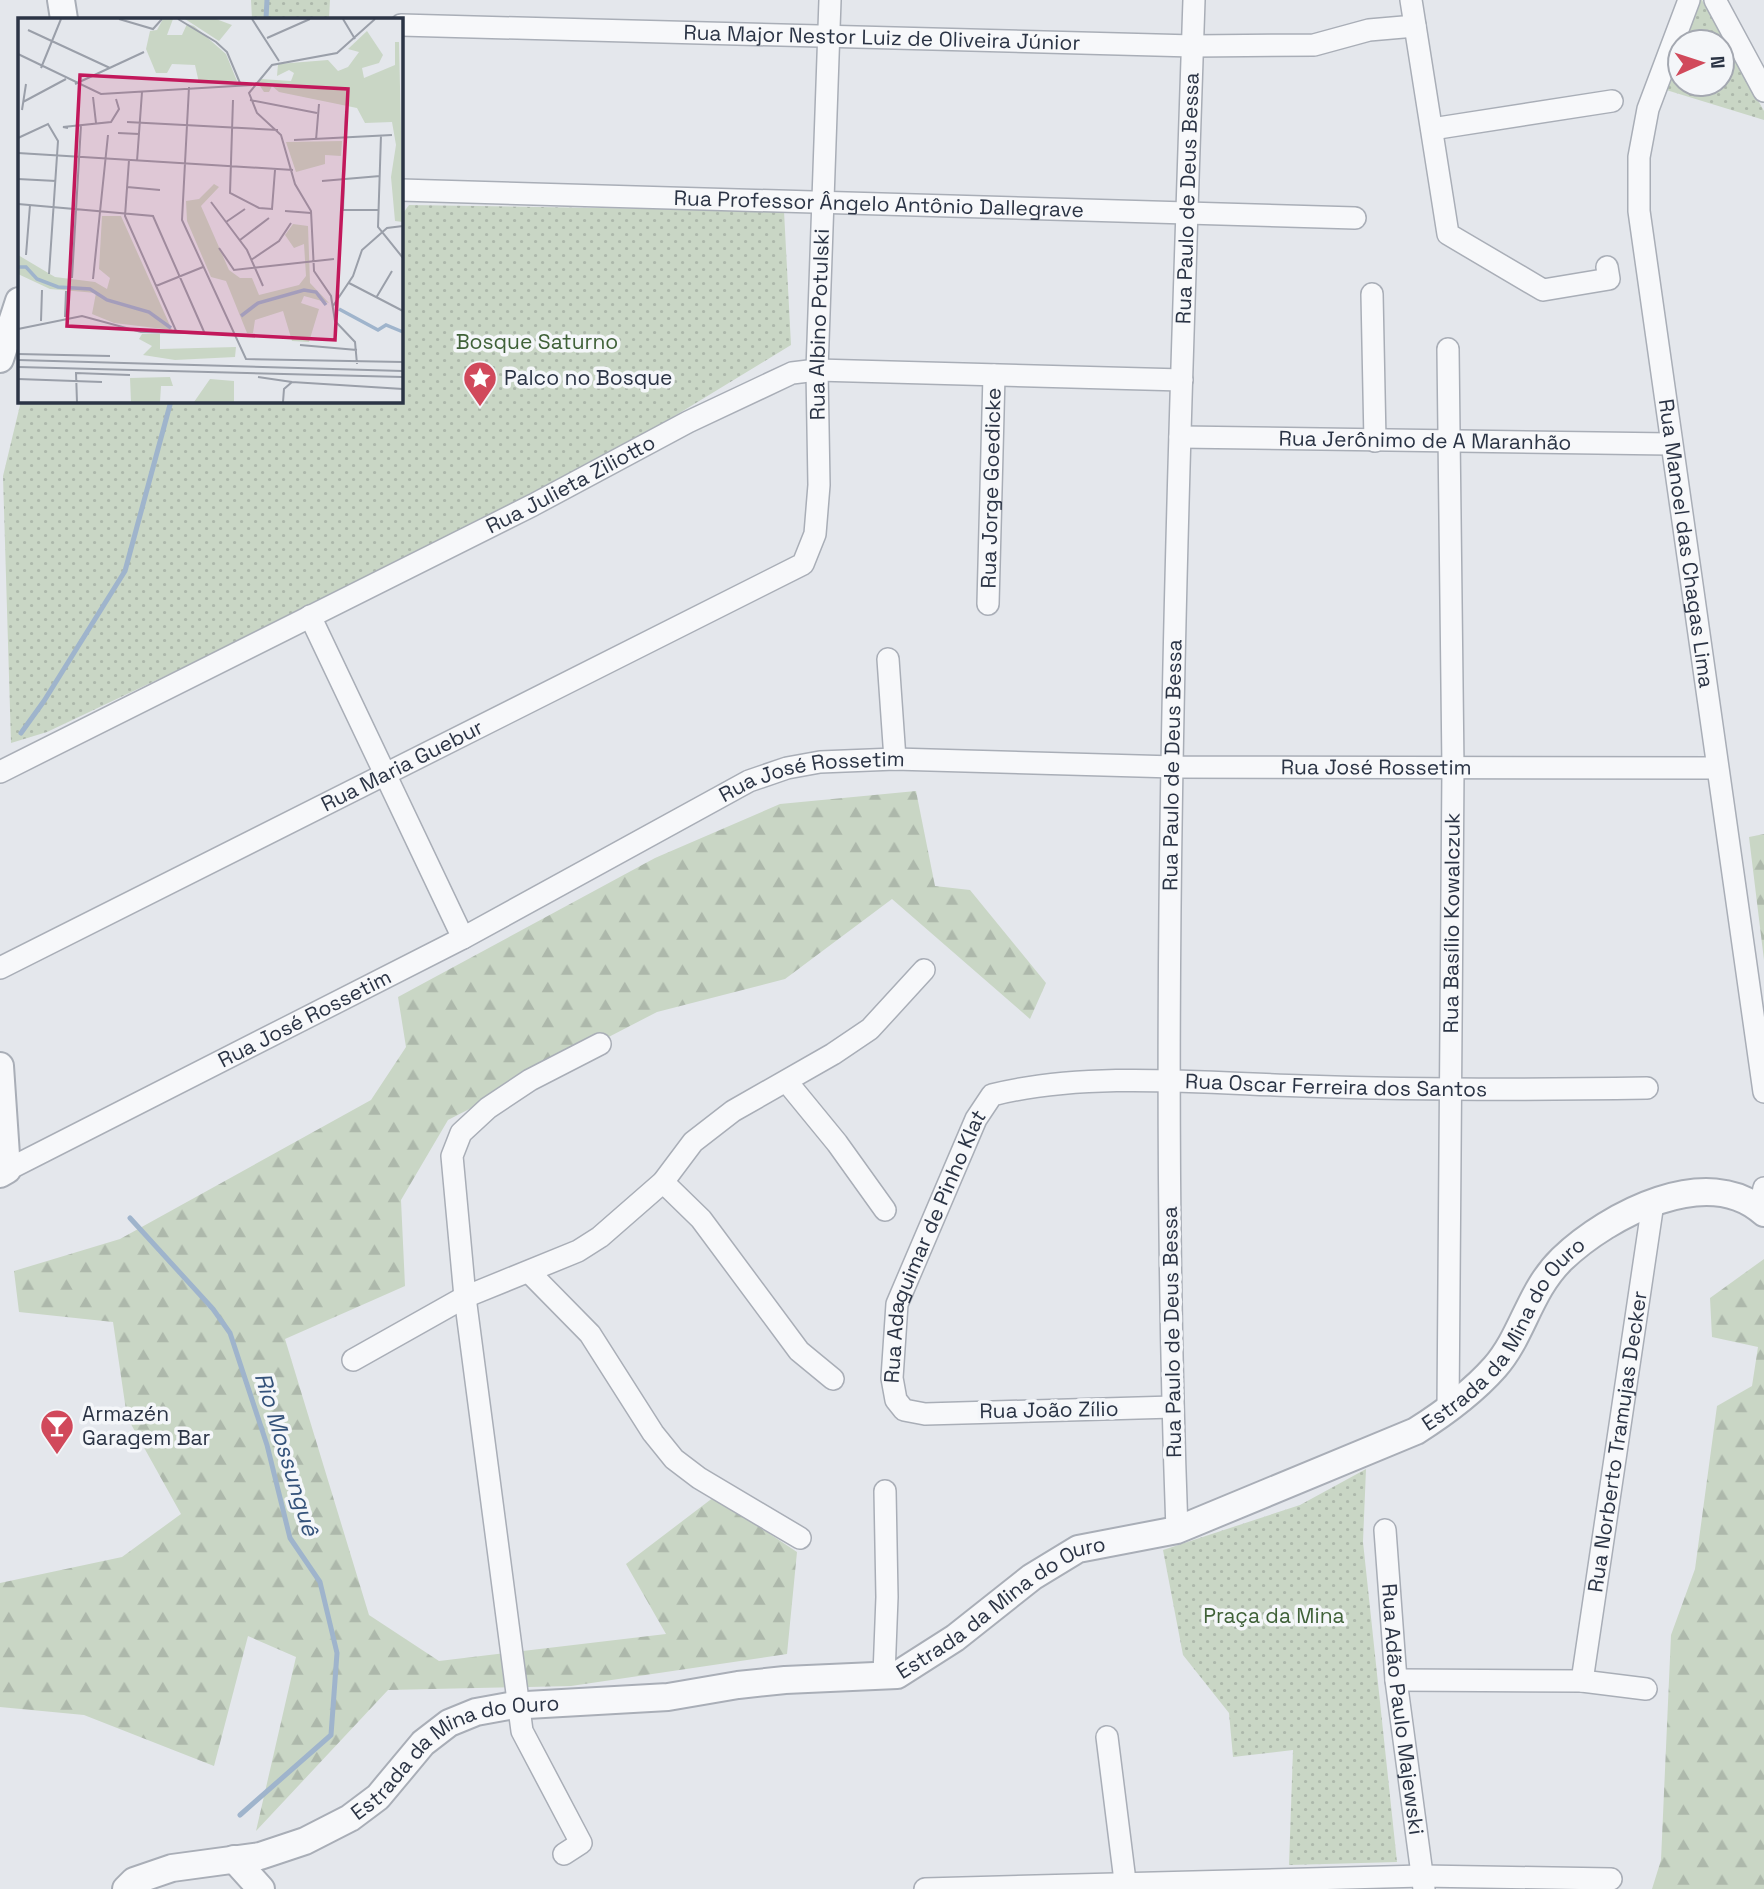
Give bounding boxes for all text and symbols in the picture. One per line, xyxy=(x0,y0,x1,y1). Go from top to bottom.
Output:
inset map xyxy=(18,18,402,402)
street label: Rua Major Nestor Luiz de Oliveira Júnior xyxy=(683,18,1081,56)
north arrow xyxy=(1666,28,1736,98)
text: N xyxy=(1705,55,1730,69)
street label: Rua Paulo de Deus Bessa xyxy=(1169,72,1205,325)
street label: Rua Professor Ângelo Antônio Dallegrave xyxy=(673,184,1084,223)
street label: Rua Albino Potulski xyxy=(803,228,835,421)
park label: Bosque Saturno xyxy=(456,328,618,355)
place icon: Palco no Bosque xyxy=(461,359,499,408)
place label: Palco no Bosque xyxy=(504,364,673,391)
street label: Rua Jorge Goedicke xyxy=(974,387,1007,589)
street label: Rua Manoel das Chagas Lima xyxy=(1653,397,1721,690)
street label: Rua Jerônimo de A Maranhão xyxy=(1278,424,1572,456)
street label: Rua Julieta Ziliotto xyxy=(481,428,660,539)
street label: Rua Paulo de Deus Bessa xyxy=(1156,639,1188,891)
street label: Rua Maria Guebur xyxy=(316,713,487,817)
street label: Rua José Rossetim xyxy=(714,745,905,808)
street label: Rua José Rossetim xyxy=(1281,753,1472,781)
street label: Rua Basílio Kowalczuk xyxy=(1437,813,1466,1034)
street label: Rua José Rossetim xyxy=(213,963,396,1073)
street label: Rua Oscar Ferreira dos Santos xyxy=(1184,1067,1487,1102)
street label: Rua Adaguimar de Pinho Klat xyxy=(878,1104,992,1384)
street label: Rua Paulo de Deus Bessa xyxy=(1156,1206,1187,1458)
street label: Estrada da Mina do Ouro xyxy=(1416,1231,1590,1437)
street label: Rua Norberto Tramujas Decker xyxy=(1581,1289,1653,1594)
water label: Rio Mossunguê xyxy=(248,1369,326,1541)
street label: Rua João Zílio xyxy=(979,1395,1119,1424)
place label: Armazén Garagem Bar xyxy=(82,1400,211,1451)
bar icon: Armazén Garagem Bar xyxy=(38,1407,76,1456)
street label: Estrada da Mina do Ouro xyxy=(891,1530,1108,1685)
street label: Rua Adão Paulo Majewski xyxy=(1376,1582,1431,1836)
park label: Praça da Mina xyxy=(1203,1602,1345,1629)
street label: Estrada da Mina do Ouro xyxy=(345,1689,560,1826)

